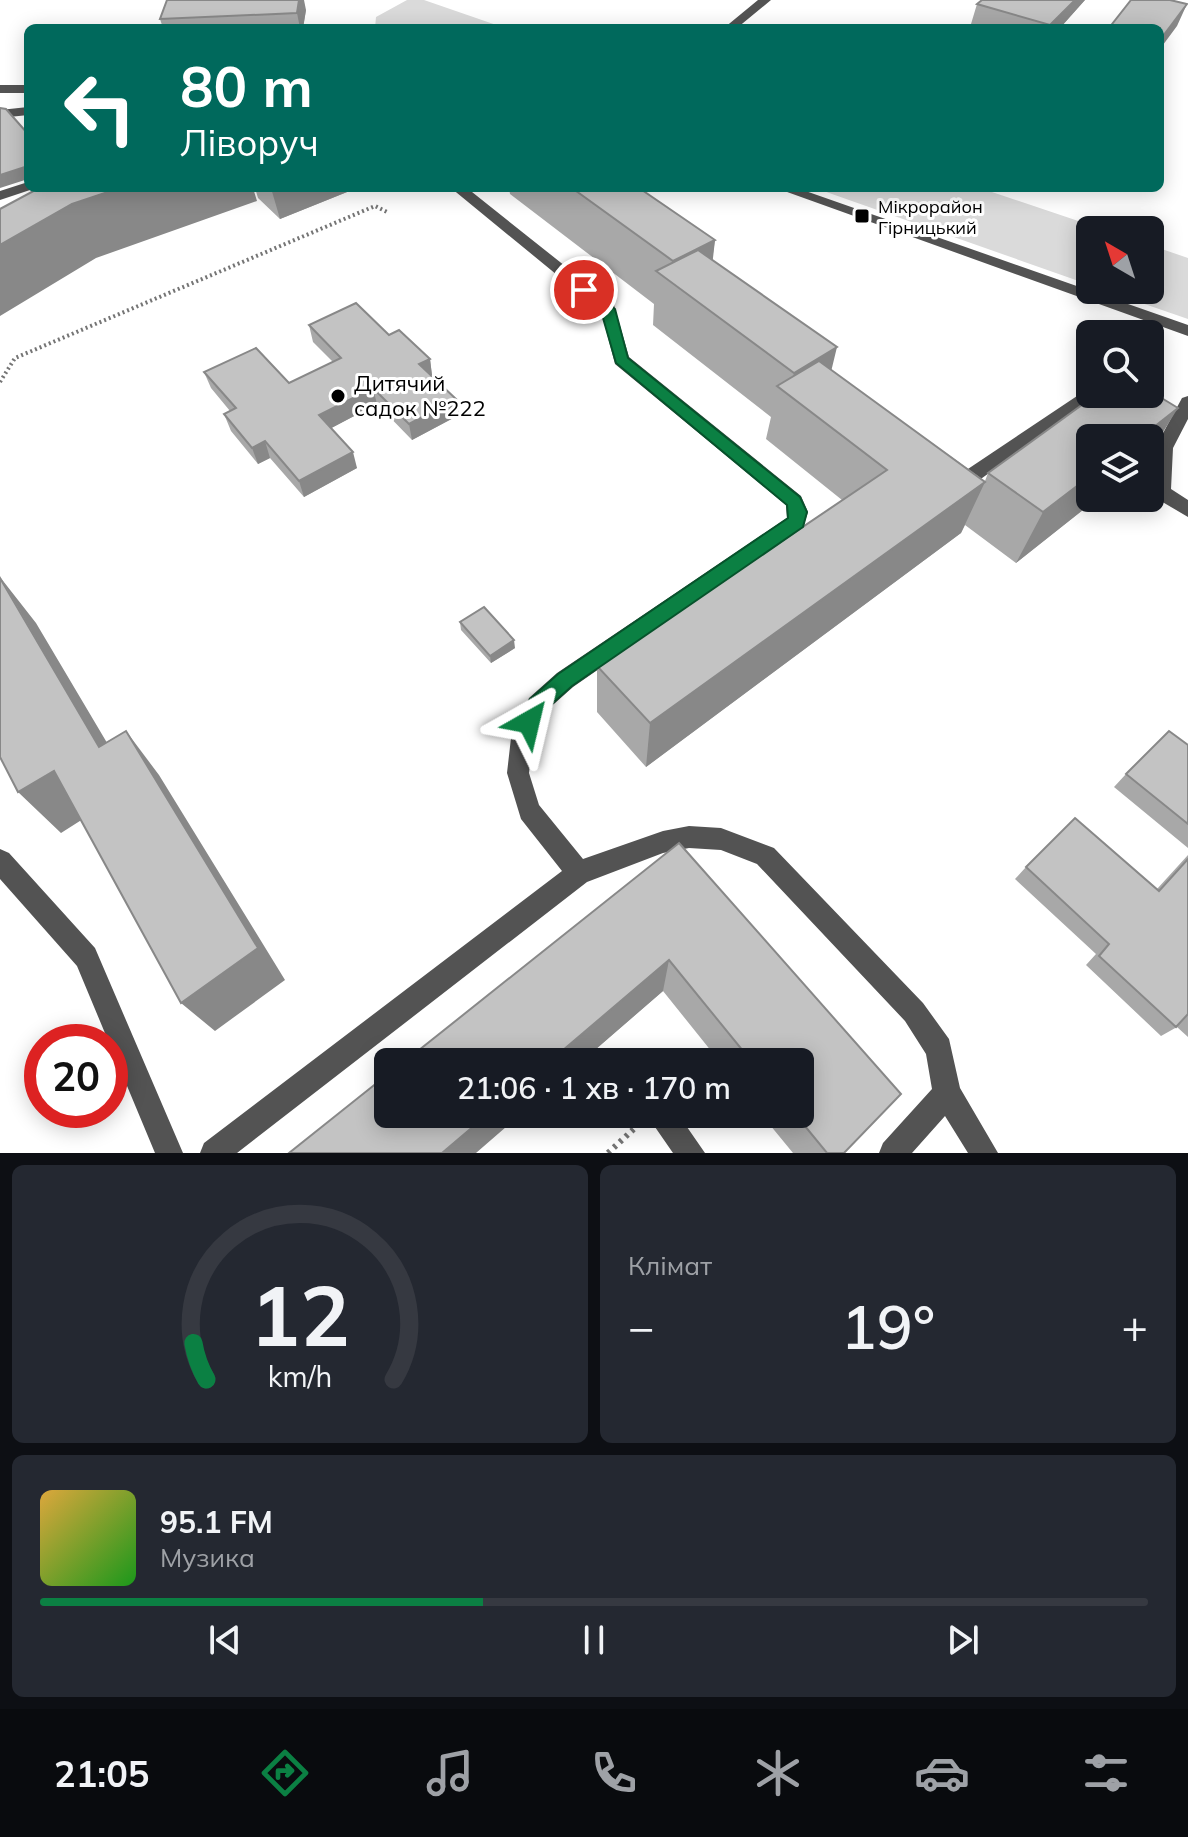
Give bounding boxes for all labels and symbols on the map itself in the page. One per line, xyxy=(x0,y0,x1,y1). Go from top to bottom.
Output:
place label: Мiкрорайон Гiрницький xyxy=(878,195,983,239)
marker: Мiкрорайон Гiрницький xyxy=(853,207,871,225)
north arrow xyxy=(1076,216,1164,304)
pin xyxy=(550,256,618,324)
place label: Дитячий садок №222 xyxy=(354,369,486,422)
marker: Дитячий садок №222 xyxy=(329,387,347,405)
position arrow xyxy=(487,680,571,764)
speed limit sign: 20 xyxy=(24,1024,128,1128)

